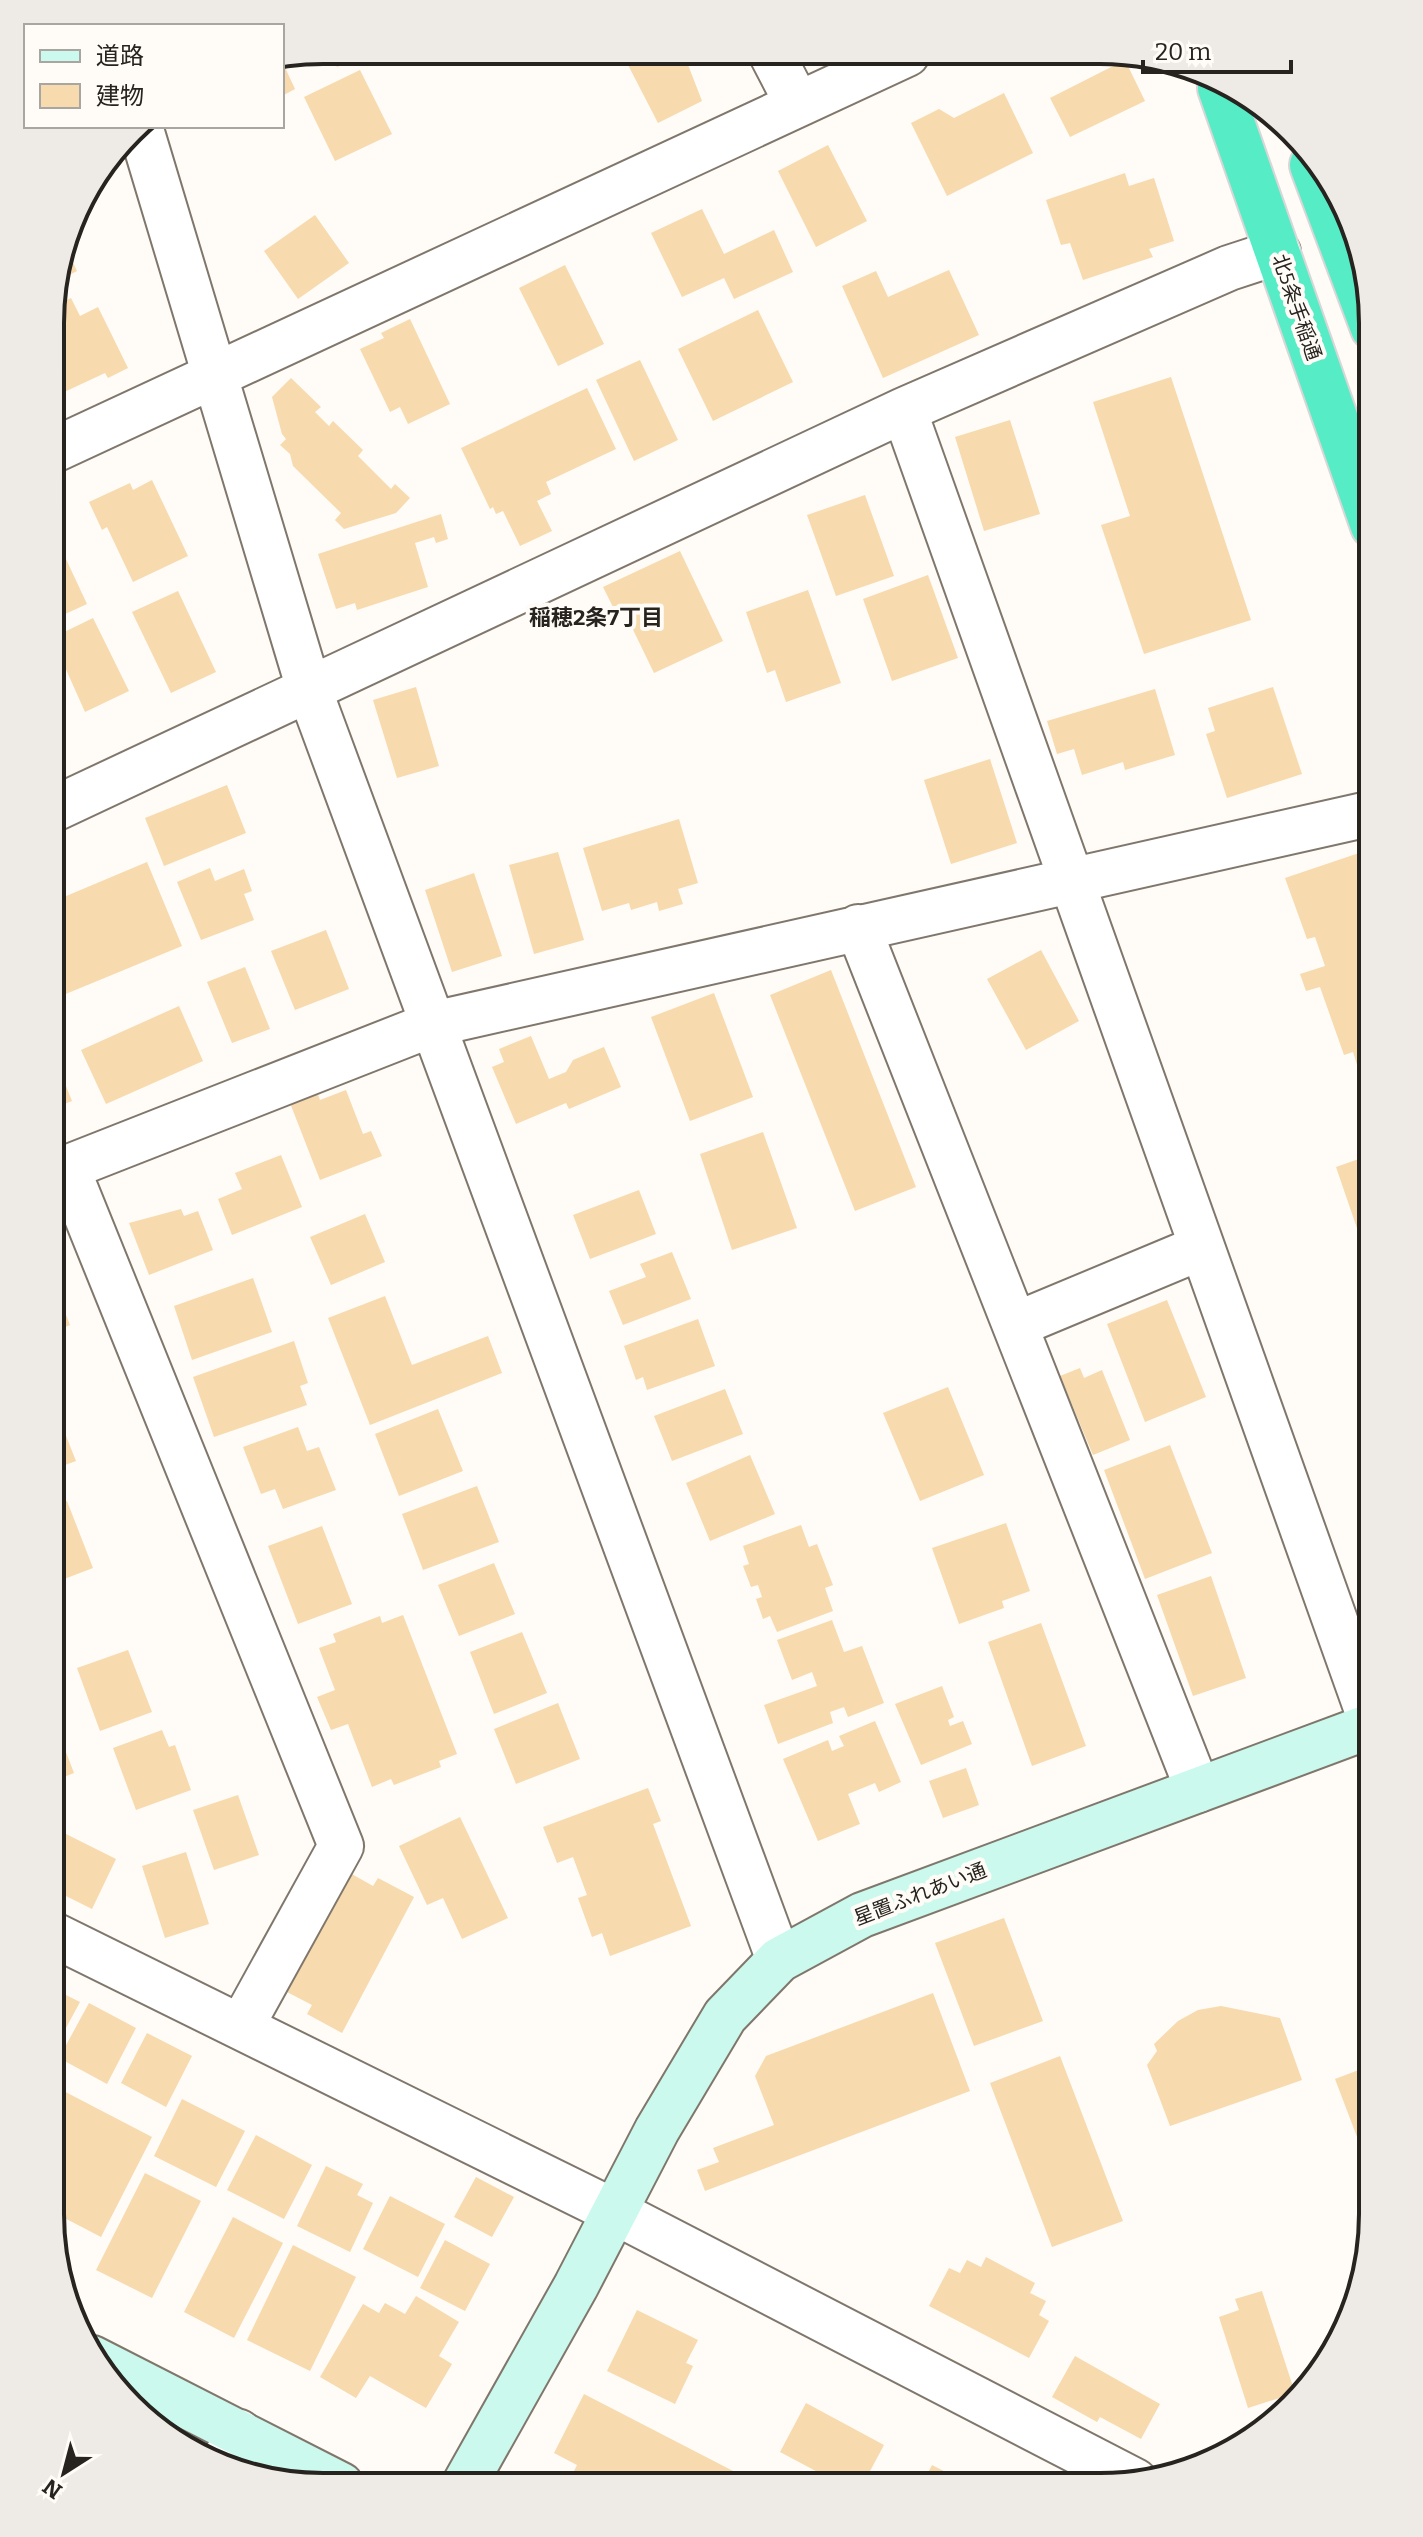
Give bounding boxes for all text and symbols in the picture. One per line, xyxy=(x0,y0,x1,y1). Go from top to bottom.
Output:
legend xyxy=(24,24,284,128)
scale bar xyxy=(1143,24,1291,74)
text: 20 m xyxy=(1155,38,1211,66)
text: 道路 xyxy=(96,42,144,70)
text: 建物 xyxy=(96,82,144,110)
street label: 北5条手稲通 xyxy=(1268,251,1326,363)
district label: 稲穂2条7丁目 xyxy=(529,604,663,631)
street label: 星置ふれあい通 xyxy=(850,1858,990,1930)
north arrow xyxy=(24,2433,104,2513)
text: N xyxy=(38,2473,67,2505)

